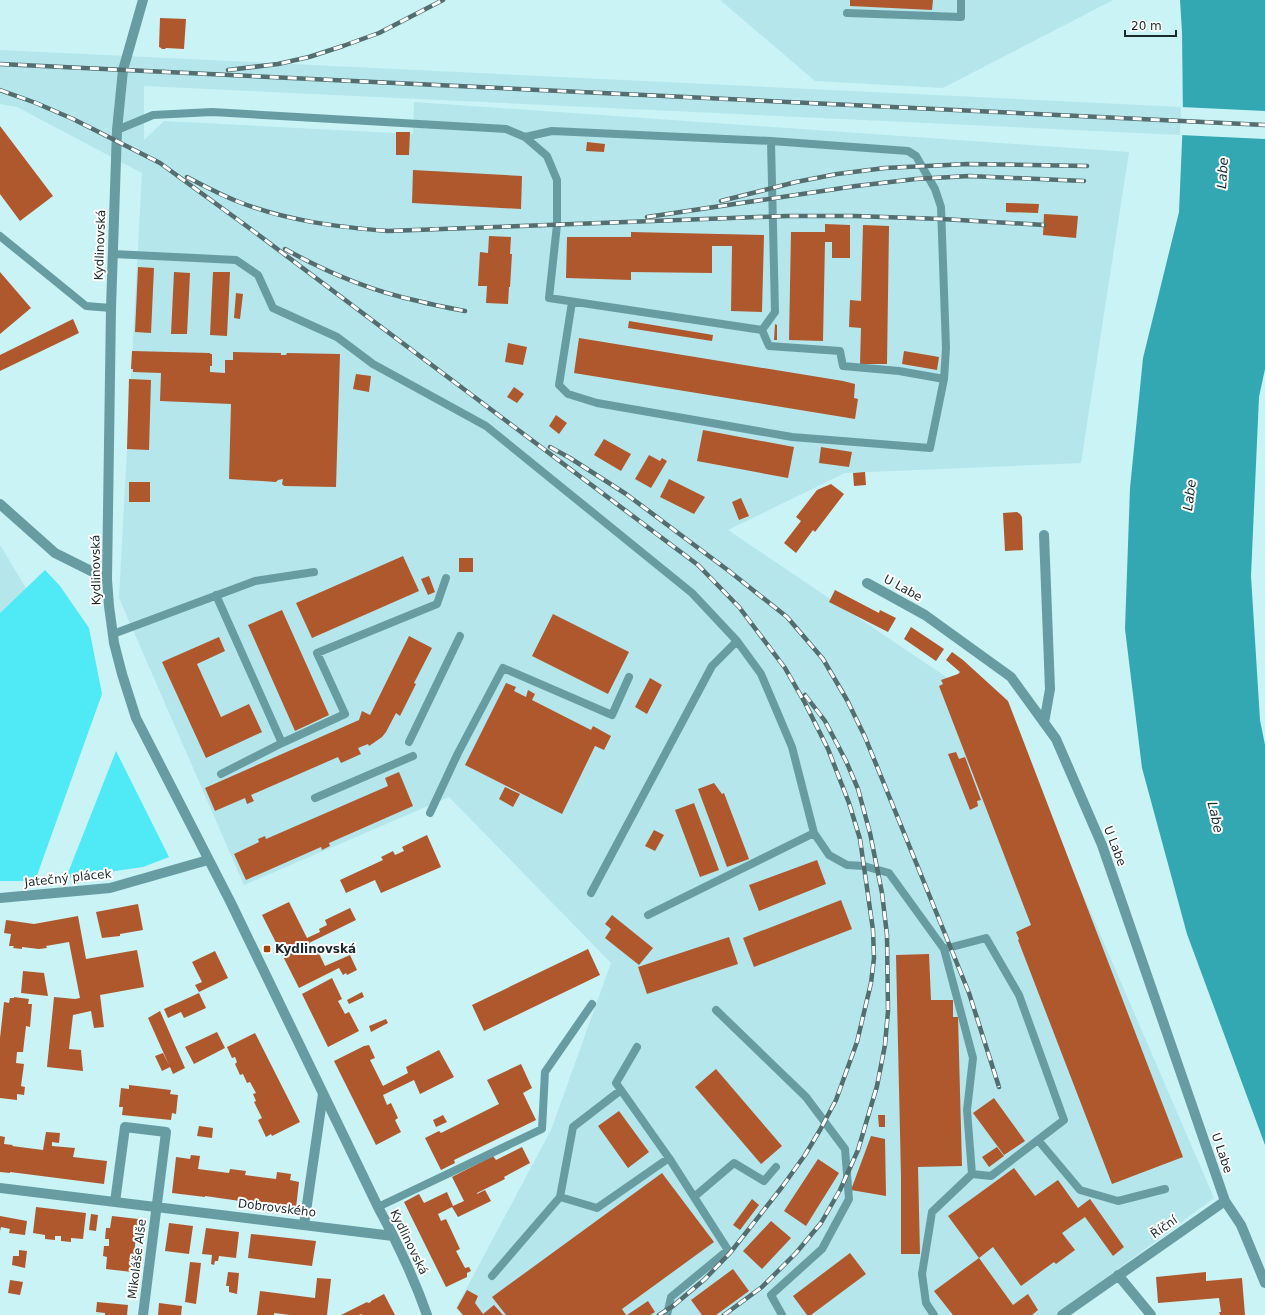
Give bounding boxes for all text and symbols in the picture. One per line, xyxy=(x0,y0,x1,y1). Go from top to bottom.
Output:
scale bar xyxy=(1125,12,1176,38)
text: 20 m xyxy=(1131,19,1162,33)
water label: Labe xyxy=(1214,157,1231,189)
street label: Kydlinovská xyxy=(92,209,108,281)
water label: Labe xyxy=(1180,479,1199,512)
street label: Kydlinovská xyxy=(88,534,104,606)
street label: U Labe xyxy=(881,572,925,604)
water label: Labe xyxy=(1205,800,1226,834)
street label: U Labe xyxy=(1101,824,1129,868)
street label: Jatečný plácek xyxy=(23,866,112,890)
place label: Kydlinovská xyxy=(275,942,356,956)
marker: Kydlinovská xyxy=(262,944,272,954)
street label: U Labe xyxy=(1209,1131,1235,1175)
street label: Dobrovského xyxy=(237,1196,317,1220)
street label: Kydlinovská xyxy=(387,1207,431,1277)
street label: Říční xyxy=(1147,1212,1181,1241)
street label: Mikoláše Alše xyxy=(125,1218,149,1300)

